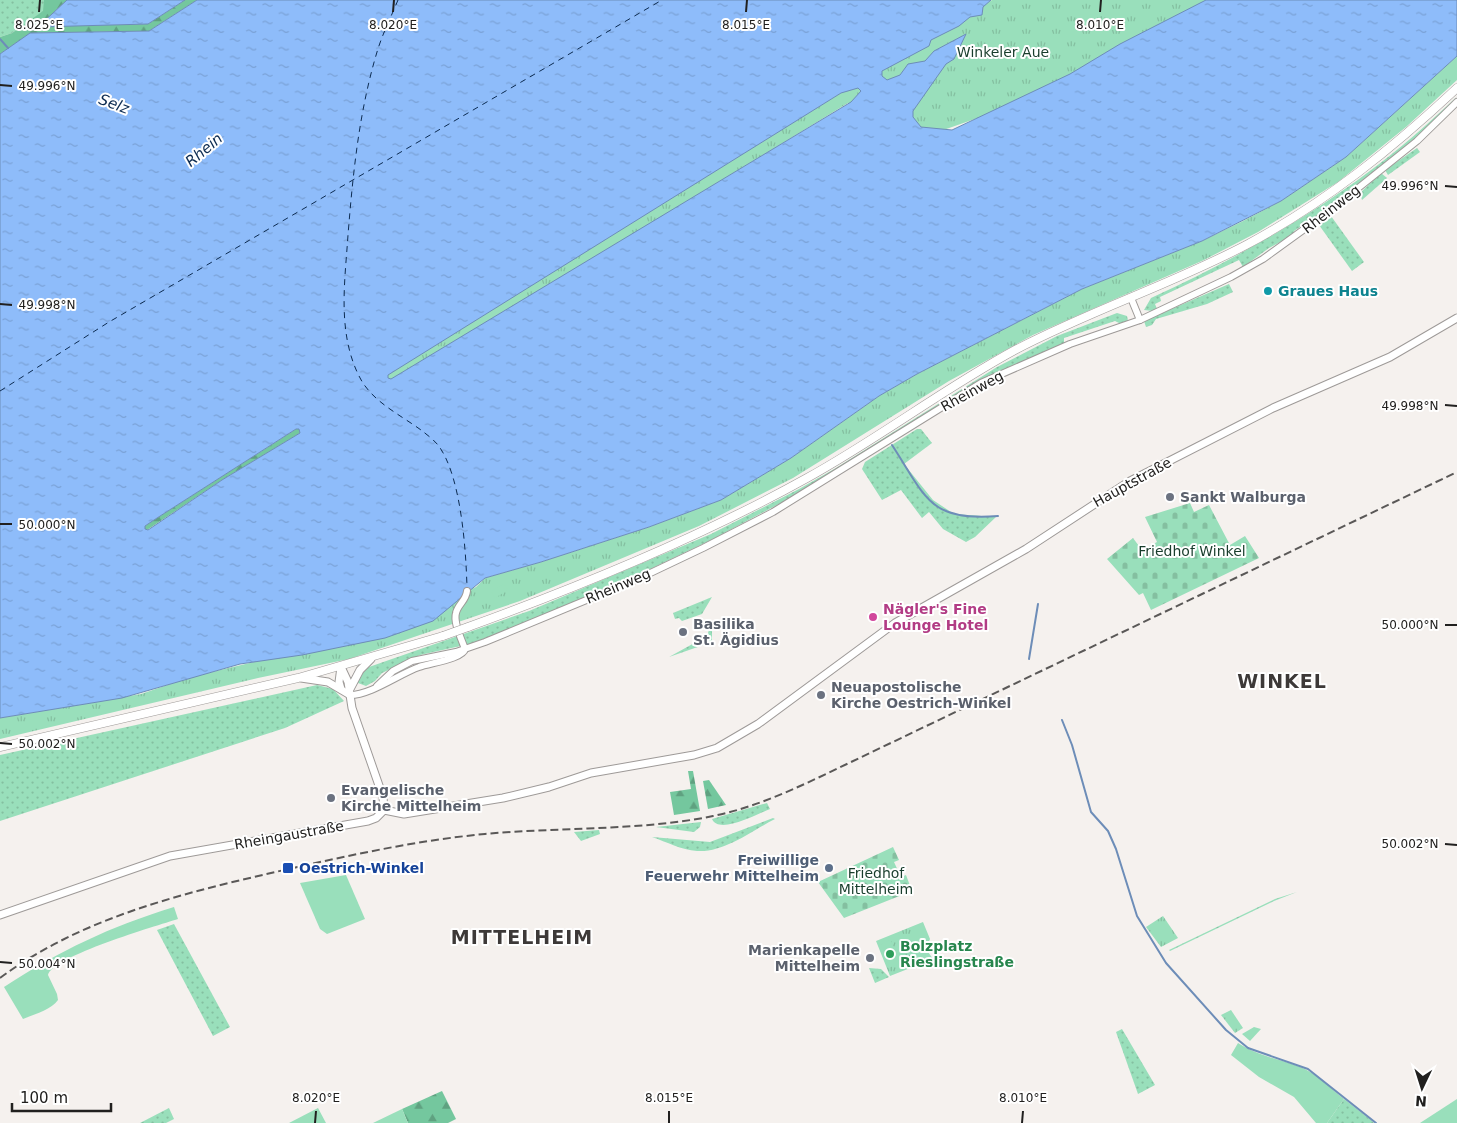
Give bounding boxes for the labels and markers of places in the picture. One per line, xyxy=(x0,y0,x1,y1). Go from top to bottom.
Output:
place label: Graues Haus xyxy=(1278,283,1378,299)
marker: Graues Haus xyxy=(1262,285,1274,297)
place label: Sankt Walburga xyxy=(1180,489,1306,505)
marker: Sankt Walburga xyxy=(1164,491,1176,503)
place label: Nägler's Fine Lounge Hotel xyxy=(883,601,988,633)
marker: Nägler's Fine Lounge Hotel xyxy=(867,611,879,623)
place label: Basilika St. Ägidius xyxy=(693,616,779,648)
marker: Basilika St. Ägidius xyxy=(677,626,689,638)
place label: Neuapostolische Kirche Oestrich-Winkel xyxy=(831,679,1011,711)
marker: Neuapostolische Kirche Oestrich-Winkel xyxy=(815,689,827,701)
place label: Evangelische Kirche Mittelheim xyxy=(341,782,481,814)
marker: Evangelische Kirche Mittelheim xyxy=(325,792,337,804)
place label: Freiwillige Feuerwehr Mittelheim xyxy=(645,852,819,884)
place label: Oestrich-Winkel xyxy=(299,860,424,876)
marker: Oestrich-Winkel xyxy=(281,861,295,875)
marker: Freiwillige Feuerwehr Mittelheim xyxy=(823,862,835,874)
place label: Bolzplatz Rieslingstraße xyxy=(900,938,1014,970)
place label: Marienkapelle Mittelheim xyxy=(748,942,860,974)
marker: Bolzplatz Rieslingstraße xyxy=(884,948,896,960)
marker: Marienkapelle Mittelheim xyxy=(864,952,876,964)

